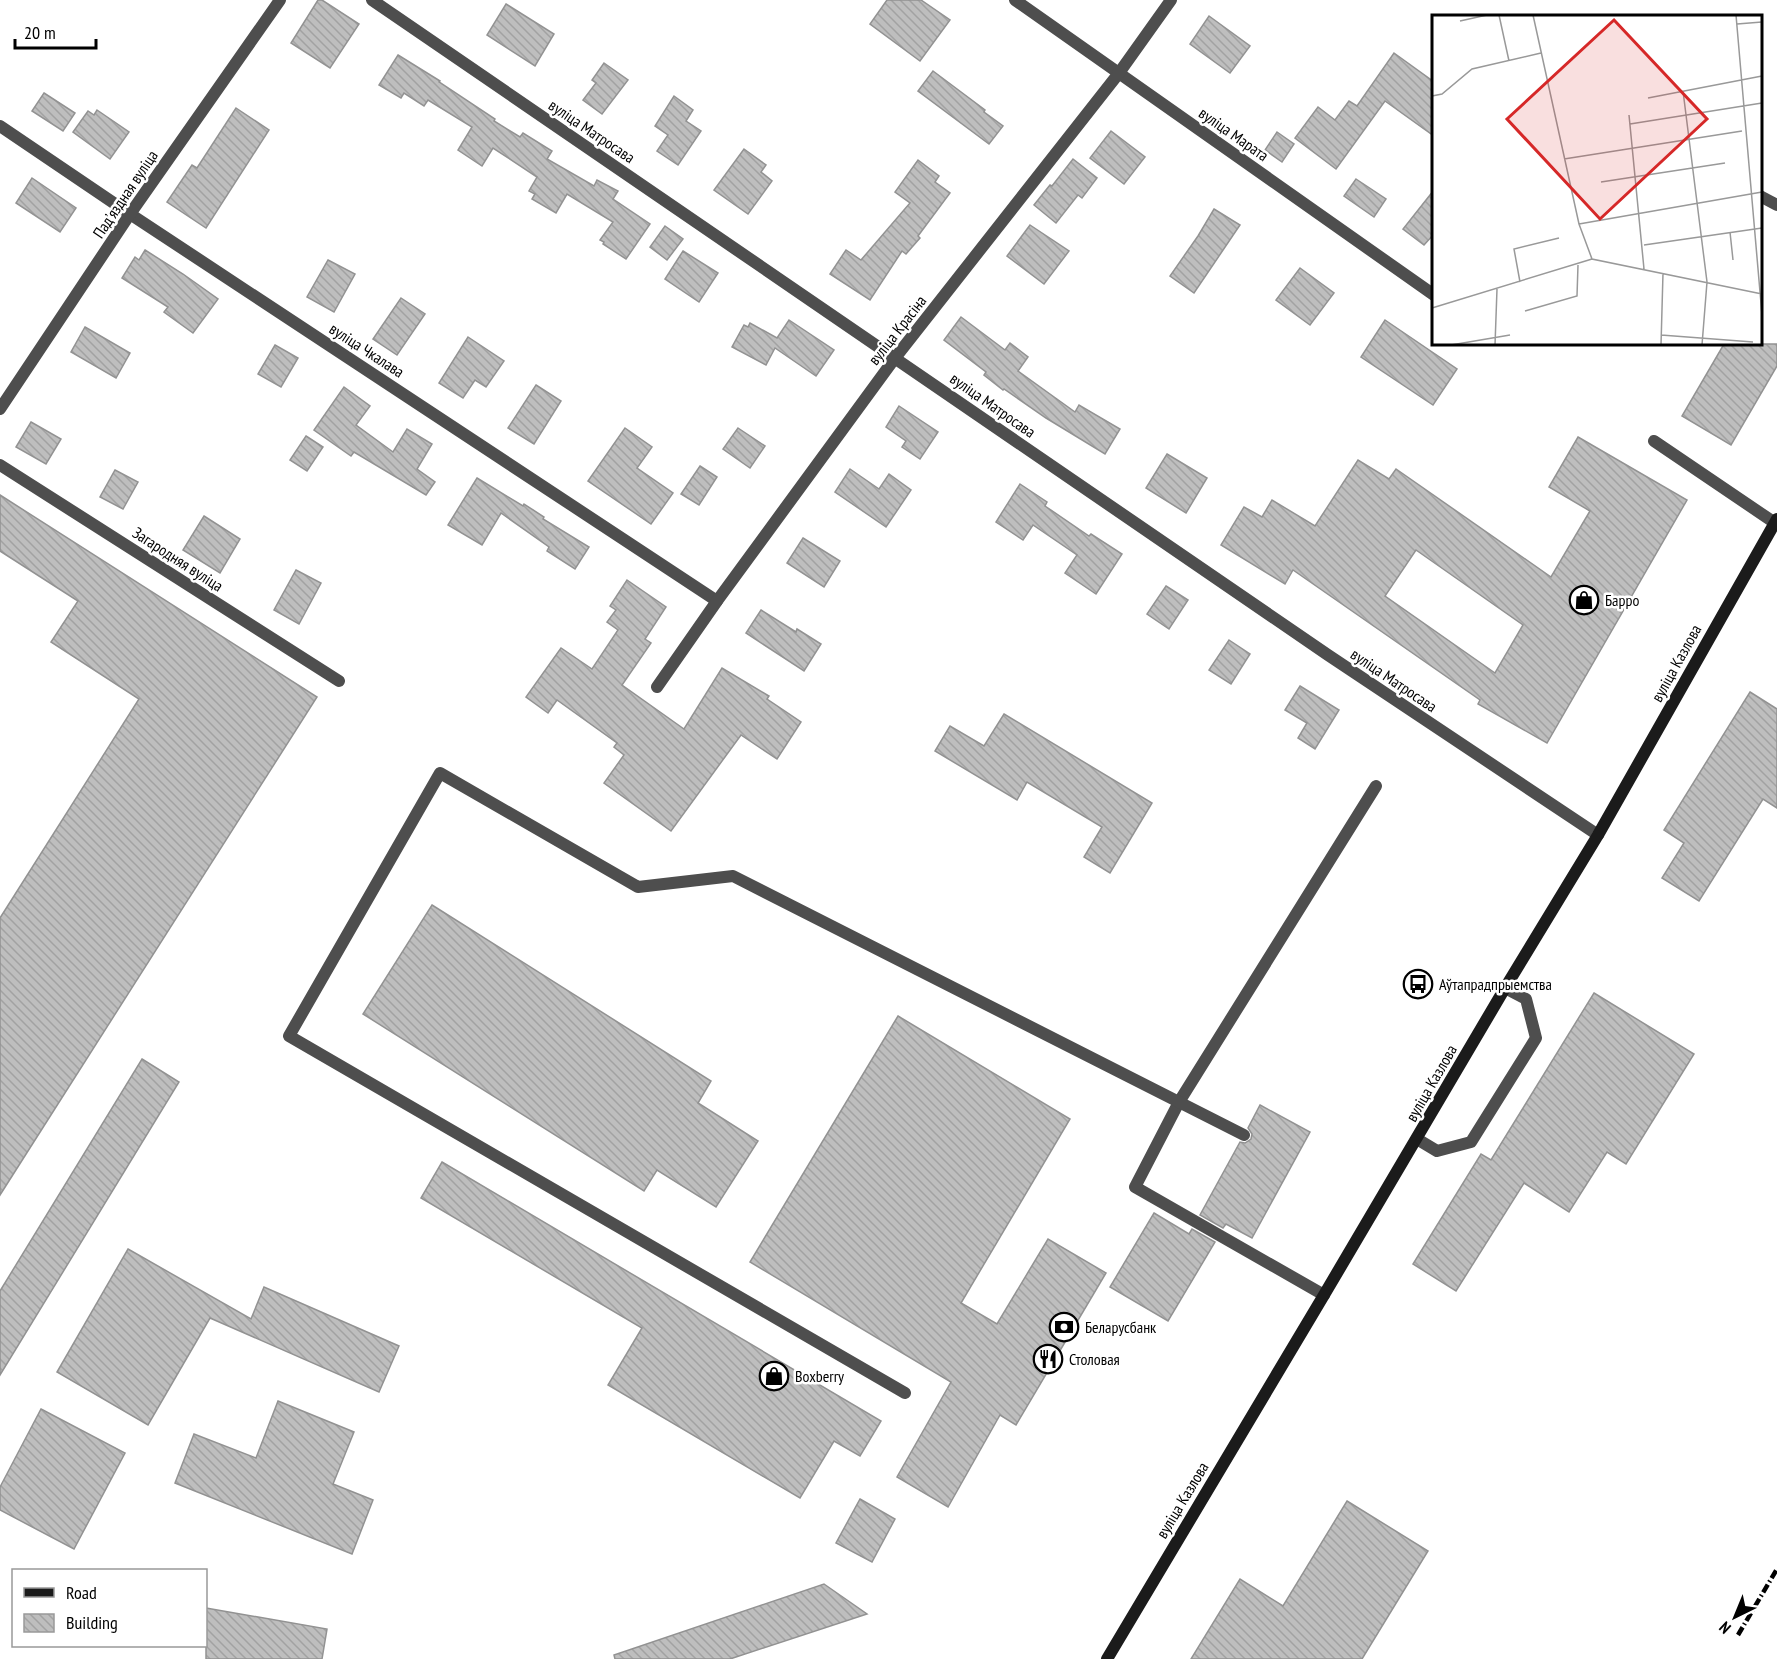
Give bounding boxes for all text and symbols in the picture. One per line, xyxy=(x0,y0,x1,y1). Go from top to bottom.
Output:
scale bar xyxy=(15,12,96,50)
inset map xyxy=(1432,15,1762,345)
text: 20 m xyxy=(24,21,56,44)
street label: вуліца Матросава xyxy=(545,95,639,167)
street label: вуліца Марата xyxy=(1195,103,1273,165)
street label: Падʼяздная вуліца xyxy=(88,146,162,242)
street label: вуліца Красіна xyxy=(864,291,930,369)
street label: вуліца Чкалава xyxy=(326,318,408,382)
street label: вуліца Матросава xyxy=(946,368,1040,442)
street label: Загародняя вуліца xyxy=(129,522,227,596)
shop icon: Барро xyxy=(1568,584,1600,616)
place label: Барро xyxy=(1605,590,1639,610)
street label: вуліца Казлова xyxy=(1647,621,1705,705)
street label: вуліца Матросава xyxy=(1347,644,1441,716)
bus stop icon: Аўтапрадпрыемства xyxy=(1402,968,1434,1000)
place label: Аўтапрадпрыемства xyxy=(1439,974,1552,994)
street label: вуліца Казлова xyxy=(1401,1041,1461,1125)
bank icon: Беларусбанк xyxy=(1048,1311,1080,1343)
place label: Беларусбанк xyxy=(1085,1317,1157,1337)
restaurant icon: Столовая xyxy=(1032,1343,1064,1375)
place label: Столовая xyxy=(1069,1349,1120,1369)
shop icon: Boxberry xyxy=(758,1360,790,1392)
place label: Boxberry xyxy=(795,1366,844,1386)
street label: вуліца Казлова xyxy=(1151,1458,1213,1542)
legend xyxy=(12,1569,207,1647)
text: Road xyxy=(66,1581,97,1604)
north arrow xyxy=(1705,1587,1765,1647)
text: Building xyxy=(66,1611,118,1634)
text: N xyxy=(1715,1618,1735,1638)

